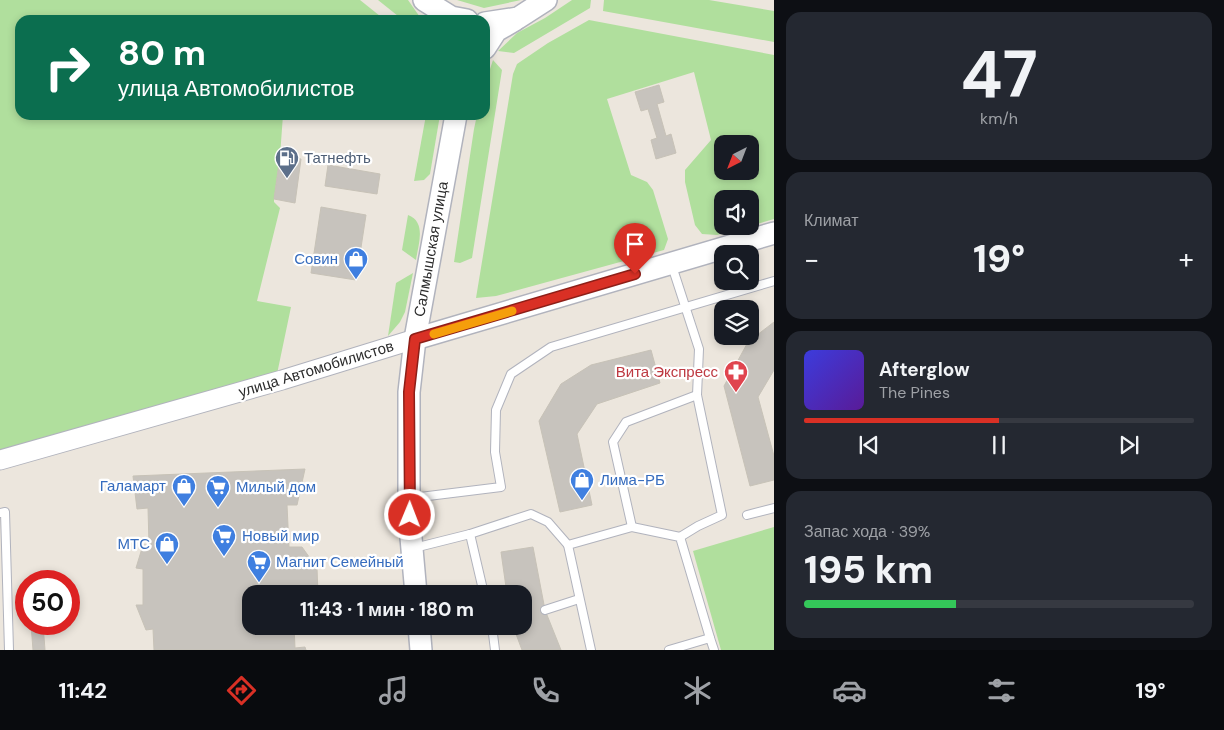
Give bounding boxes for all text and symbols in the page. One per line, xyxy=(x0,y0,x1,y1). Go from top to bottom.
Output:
text: 80 m xyxy=(118,30,206,76)
text: 47 xyxy=(960,33,1038,117)
icon: right xyxy=(35,35,100,100)
text: улица Автомобилистов xyxy=(118,74,354,103)
text: km/h xyxy=(980,108,1018,129)
north arrow xyxy=(714,135,759,180)
map controls xyxy=(714,135,759,345)
fuel station icon: Татнефть xyxy=(274,145,300,179)
place label: Татнефть xyxy=(304,148,371,168)
street label: Салмышская улица xyxy=(409,179,453,318)
button: sound xyxy=(714,190,759,235)
text: Климат xyxy=(804,210,858,231)
pin xyxy=(614,223,656,274)
icon: arrive xyxy=(621,230,649,258)
text: 19° xyxy=(973,234,1025,284)
text: − xyxy=(804,241,819,278)
text: + xyxy=(1179,241,1194,278)
button: search xyxy=(714,245,759,290)
shop icon: Совин xyxy=(343,246,369,280)
place label: Совин xyxy=(294,249,338,269)
button: layers xyxy=(714,300,759,345)
street label: улица Автомобилистов xyxy=(236,336,396,402)
text: Afterglow xyxy=(879,357,970,382)
pharmacy icon: Вита Экспресс xyxy=(723,359,749,393)
place label: Вита Экспресс xyxy=(616,362,718,382)
text: The Pines xyxy=(879,382,950,403)
icon: previous xyxy=(855,431,883,459)
icon: pause xyxy=(985,431,1013,459)
icon: next xyxy=(1115,431,1143,459)
shop icon: Лима-РБ xyxy=(569,467,595,501)
place label: Лима-РБ xyxy=(600,470,665,490)
shop icon: Галамарт xyxy=(171,473,197,507)
supermarket icon: Милый дом xyxy=(205,474,231,508)
place label: Галамарт xyxy=(100,476,166,496)
place label: Милый дом xyxy=(236,477,316,497)
position arrow xyxy=(383,488,435,540)
text: Запас хода · 39% xyxy=(804,521,930,542)
supermarket icon: Новый мир xyxy=(211,523,237,557)
place label: Новый мир xyxy=(242,526,319,546)
shop icon: МТС xyxy=(154,531,180,565)
place label: МТС xyxy=(118,534,150,554)
text: 195 km xyxy=(804,545,933,595)
supermarket icon: Магнит Семейный xyxy=(246,549,272,583)
place label: Магнит Семейный xyxy=(276,552,404,572)
speed limit sign: 50 xyxy=(15,570,80,635)
text: 11:43 · 1 мин · 180 m xyxy=(300,597,474,622)
icon: directions xyxy=(224,673,259,708)
icon: music xyxy=(376,673,411,708)
icon: phone xyxy=(528,673,563,708)
icon: climate xyxy=(680,673,715,708)
icon: car xyxy=(832,673,867,708)
icon: filters xyxy=(984,673,1019,708)
text: 11:42 xyxy=(58,676,107,705)
text: 19° xyxy=(1136,676,1165,705)

